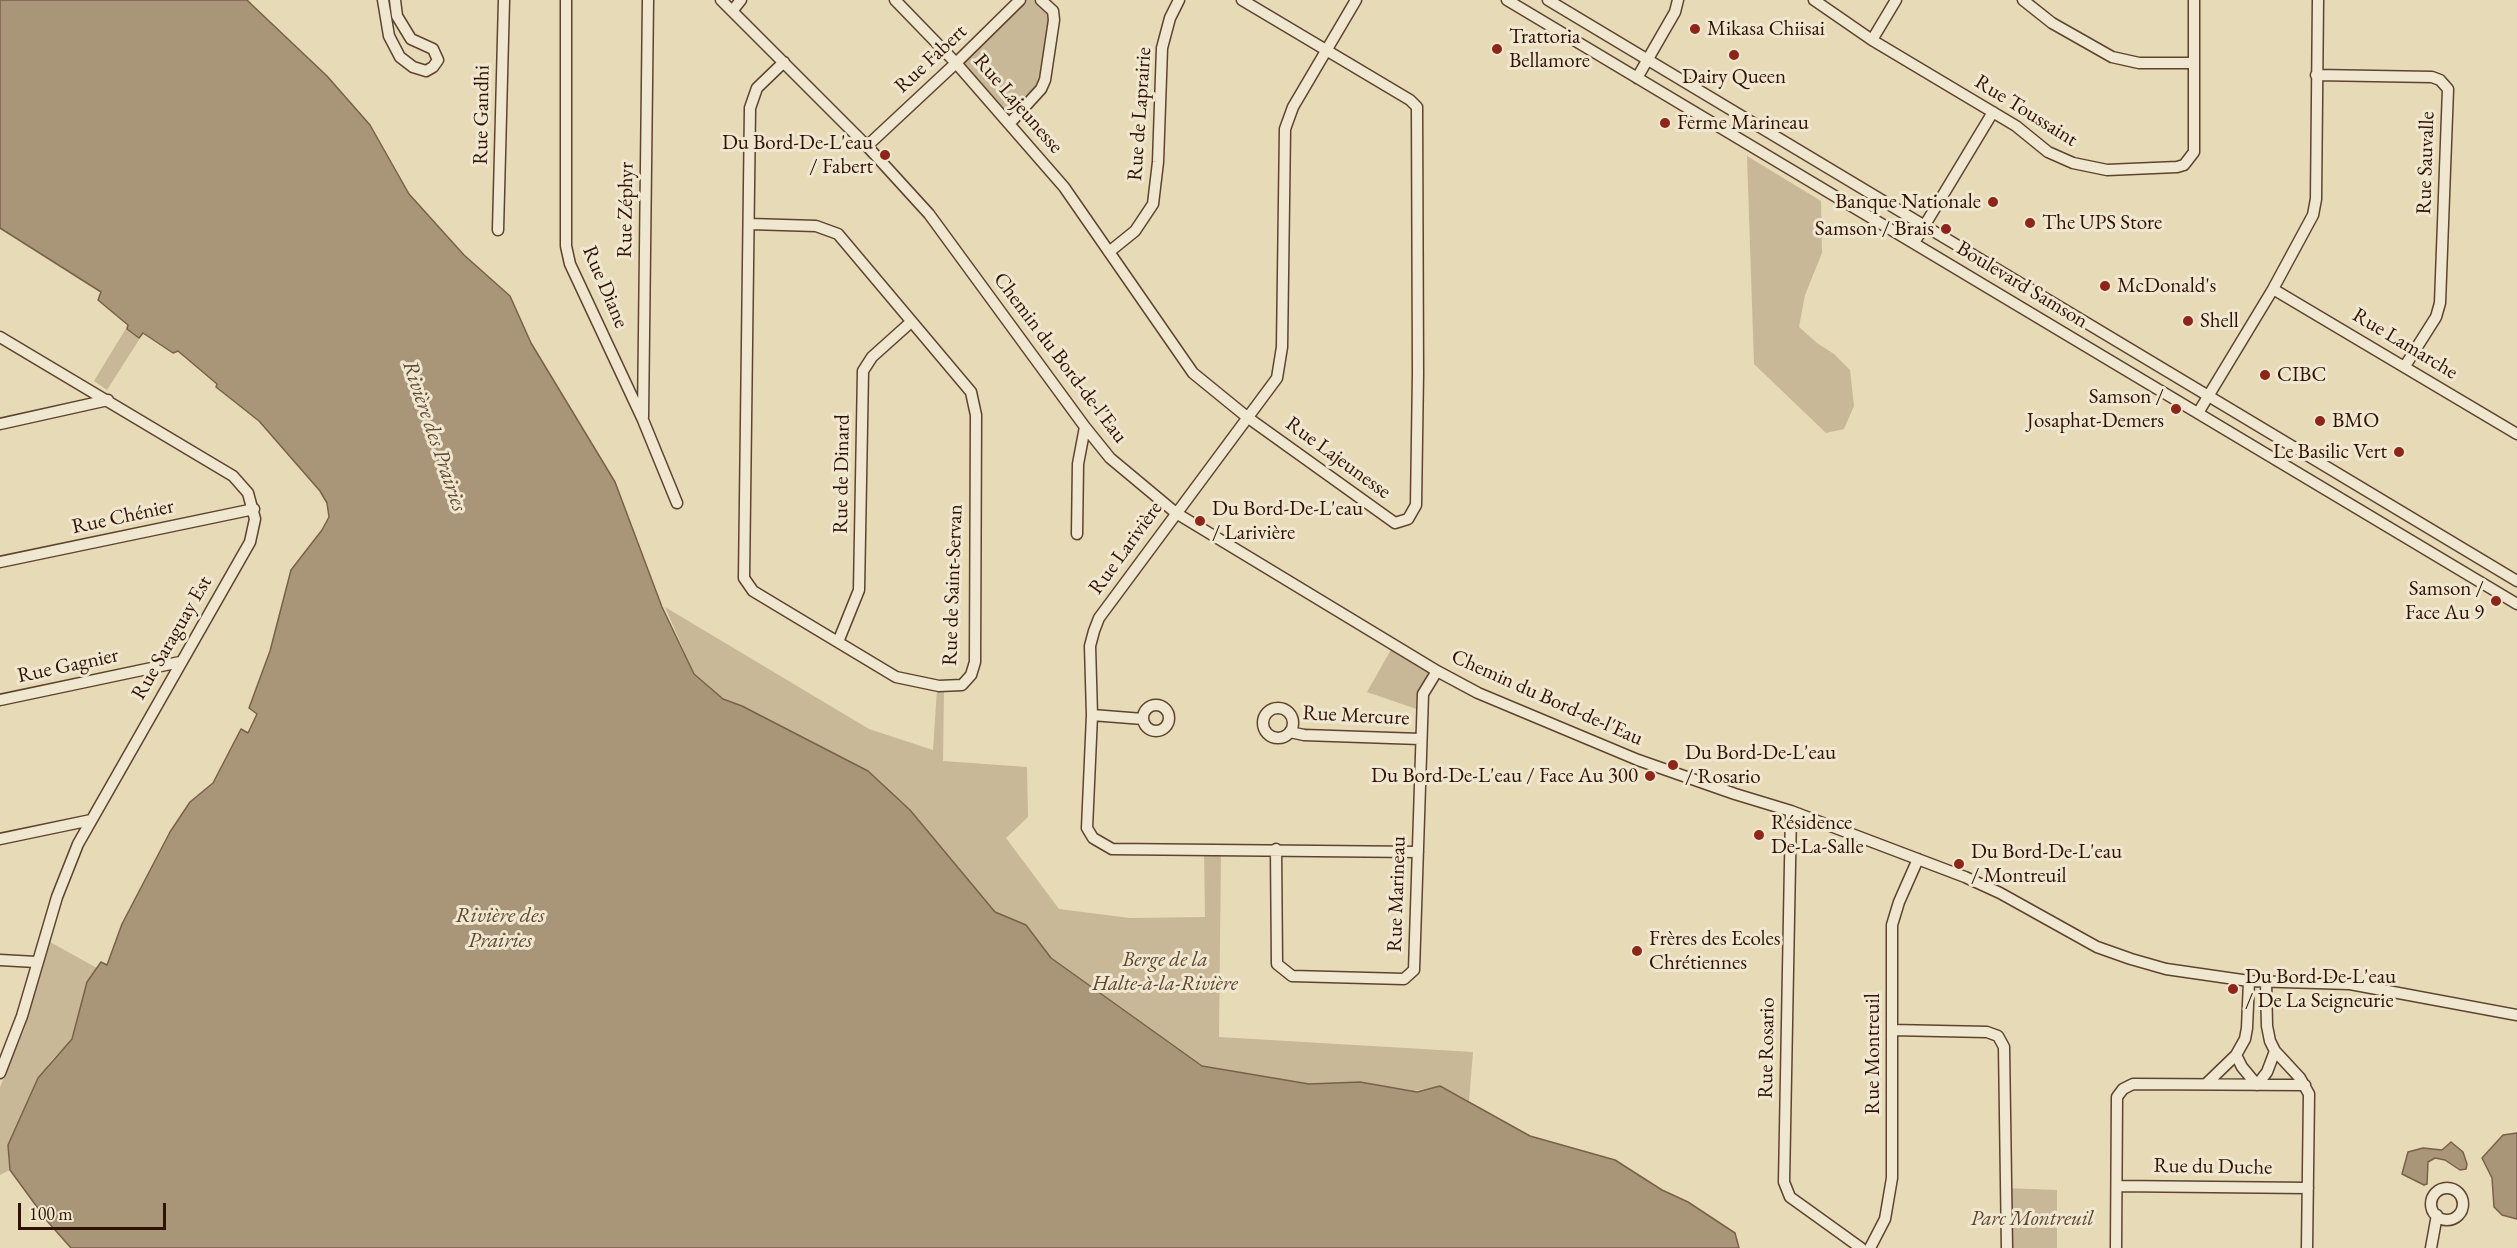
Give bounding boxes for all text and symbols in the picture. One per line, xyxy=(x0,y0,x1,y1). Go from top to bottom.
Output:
place label: Mikasa Chiisai xyxy=(1707,16,1825,42)
street label: Rue Fabert xyxy=(890,19,972,99)
marker: Mikasa Chiisai xyxy=(1688,22,1702,36)
place label: Trattoria Bellamore xyxy=(1509,24,1590,74)
marker: Trattoria Bellamore xyxy=(1490,42,1504,56)
street label: Rue de Laprairie xyxy=(1123,46,1157,182)
marker: Dairy Queen xyxy=(1727,48,1741,62)
street label: Rue Lajeunesse xyxy=(968,49,1068,159)
place label: Dairy Queen xyxy=(1682,64,1786,90)
street label: Rue Gandhi xyxy=(469,65,495,165)
street label: Rue Toussaint xyxy=(1970,69,2082,153)
place label: Ferme Marineau xyxy=(1677,110,1809,136)
street label: Rue Sauvalle xyxy=(2412,111,2440,215)
marker: Ferme Marineau xyxy=(1658,116,1672,130)
place label: Du Bord-De-L'eau / Fabert xyxy=(722,130,873,180)
marker: Du Bord-De-L'eau / Fabert xyxy=(878,148,892,162)
street label: Rue Zéphyr xyxy=(613,162,639,258)
place label: Banque Nationale xyxy=(1835,189,1981,215)
marker: Banque Nationale xyxy=(1986,195,2000,209)
place label: The UPS Store xyxy=(2042,210,2162,236)
place label: Samson / Brais xyxy=(1815,216,1934,242)
marker: The UPS Store xyxy=(2023,216,2037,230)
marker: Samson / Brais xyxy=(1939,222,1953,236)
street label: Boulevard Samson xyxy=(1952,236,2092,334)
street label: Rue Diane xyxy=(576,242,634,332)
street label: Chemin du Bord-de-l'Eau xyxy=(988,268,1132,448)
place label: McDonald's xyxy=(2117,273,2216,299)
marker: McDonald's xyxy=(2098,279,2112,293)
street label: Rue Lamarche xyxy=(2348,303,2462,385)
place label: Shell xyxy=(2200,308,2239,334)
marker: Shell xyxy=(2181,314,2195,328)
water label: Rivière des Prairies xyxy=(396,357,472,515)
place label: CIBC xyxy=(2277,362,2326,388)
marker: CIBC xyxy=(2258,368,2272,382)
place label: Samson / Josaphat-Demers xyxy=(2027,384,2164,434)
marker: Samson / Josaphat-Demers xyxy=(2169,402,2183,416)
place label: BMO xyxy=(2332,408,2379,434)
street label: Rue Lajeunesse xyxy=(1280,411,1396,505)
street label: Rue de Dinard xyxy=(828,414,856,534)
marker: BMO xyxy=(2313,414,2327,428)
place label: Le Basilic Vert xyxy=(2273,439,2387,465)
marker: Le Basilic Vert xyxy=(2392,445,2406,459)
street label: Rue Chénier xyxy=(70,494,176,540)
place label: Du Bord-De-L'eau / Larivière xyxy=(1212,496,1363,546)
street label: Rue Larivière xyxy=(1084,497,1168,599)
street label: Rue de Saint-Servan xyxy=(938,504,968,666)
marker: Du Bord-De-L'eau / Larivière xyxy=(1193,514,1207,528)
street label: Rue Saraguay Est xyxy=(126,572,218,704)
place label: Samson / Face Au 9 xyxy=(2405,576,2484,626)
marker: Samson / Face Au 9 xyxy=(2489,594,2503,608)
street label: Rue Gagnier xyxy=(15,643,121,689)
street label: Chemin du Bord-de-l'Eau xyxy=(1447,644,1647,752)
street label: Rue Mercure xyxy=(1302,701,1410,731)
place label: Du Bord-De-L'eau / Rosario xyxy=(1685,740,1836,790)
marker: Du Bord-De-L'eau / Rosario xyxy=(1666,758,1680,772)
place label: Du Bord-De-L'eau / Face Au 300 xyxy=(1371,763,1638,789)
marker: Du Bord-De-L'eau / Face Au 300 xyxy=(1643,769,1657,783)
place label: Résidence De-La-Salle xyxy=(1771,810,1864,860)
marker: Résidence De-La-Salle xyxy=(1752,828,1766,842)
street label: Rue Marineau xyxy=(1382,835,1412,953)
place label: Du Bord-De-L'eau / Montreuil xyxy=(1971,839,2122,889)
marker: Du Bord-De-L'eau / Montreuil xyxy=(1952,857,1966,871)
water label: Rivière des Prairies xyxy=(455,903,545,954)
place label: Frères des Ecoles Chrétiennes xyxy=(1649,926,1780,976)
marker: Frères des Ecoles Chrétiennes xyxy=(1630,944,1644,958)
park label: Berge de la Halte-à-la-Rivière xyxy=(1092,947,1238,997)
place label: Du Bord-De-L'eau / De La Seigneurie xyxy=(2245,964,2396,1014)
marker: Du Bord-De-L'eau / De La Seigneurie xyxy=(2226,982,2240,996)
street label: Rue Montreuil xyxy=(1860,993,1886,1115)
street label: Rue Rosario xyxy=(1754,997,1780,1099)
street label: Rue du Duche xyxy=(2153,1153,2273,1181)
scale bar xyxy=(21,1191,170,1229)
text: 100 m xyxy=(29,1202,73,1225)
park label: Parc Montreuil xyxy=(1970,1206,2094,1232)

